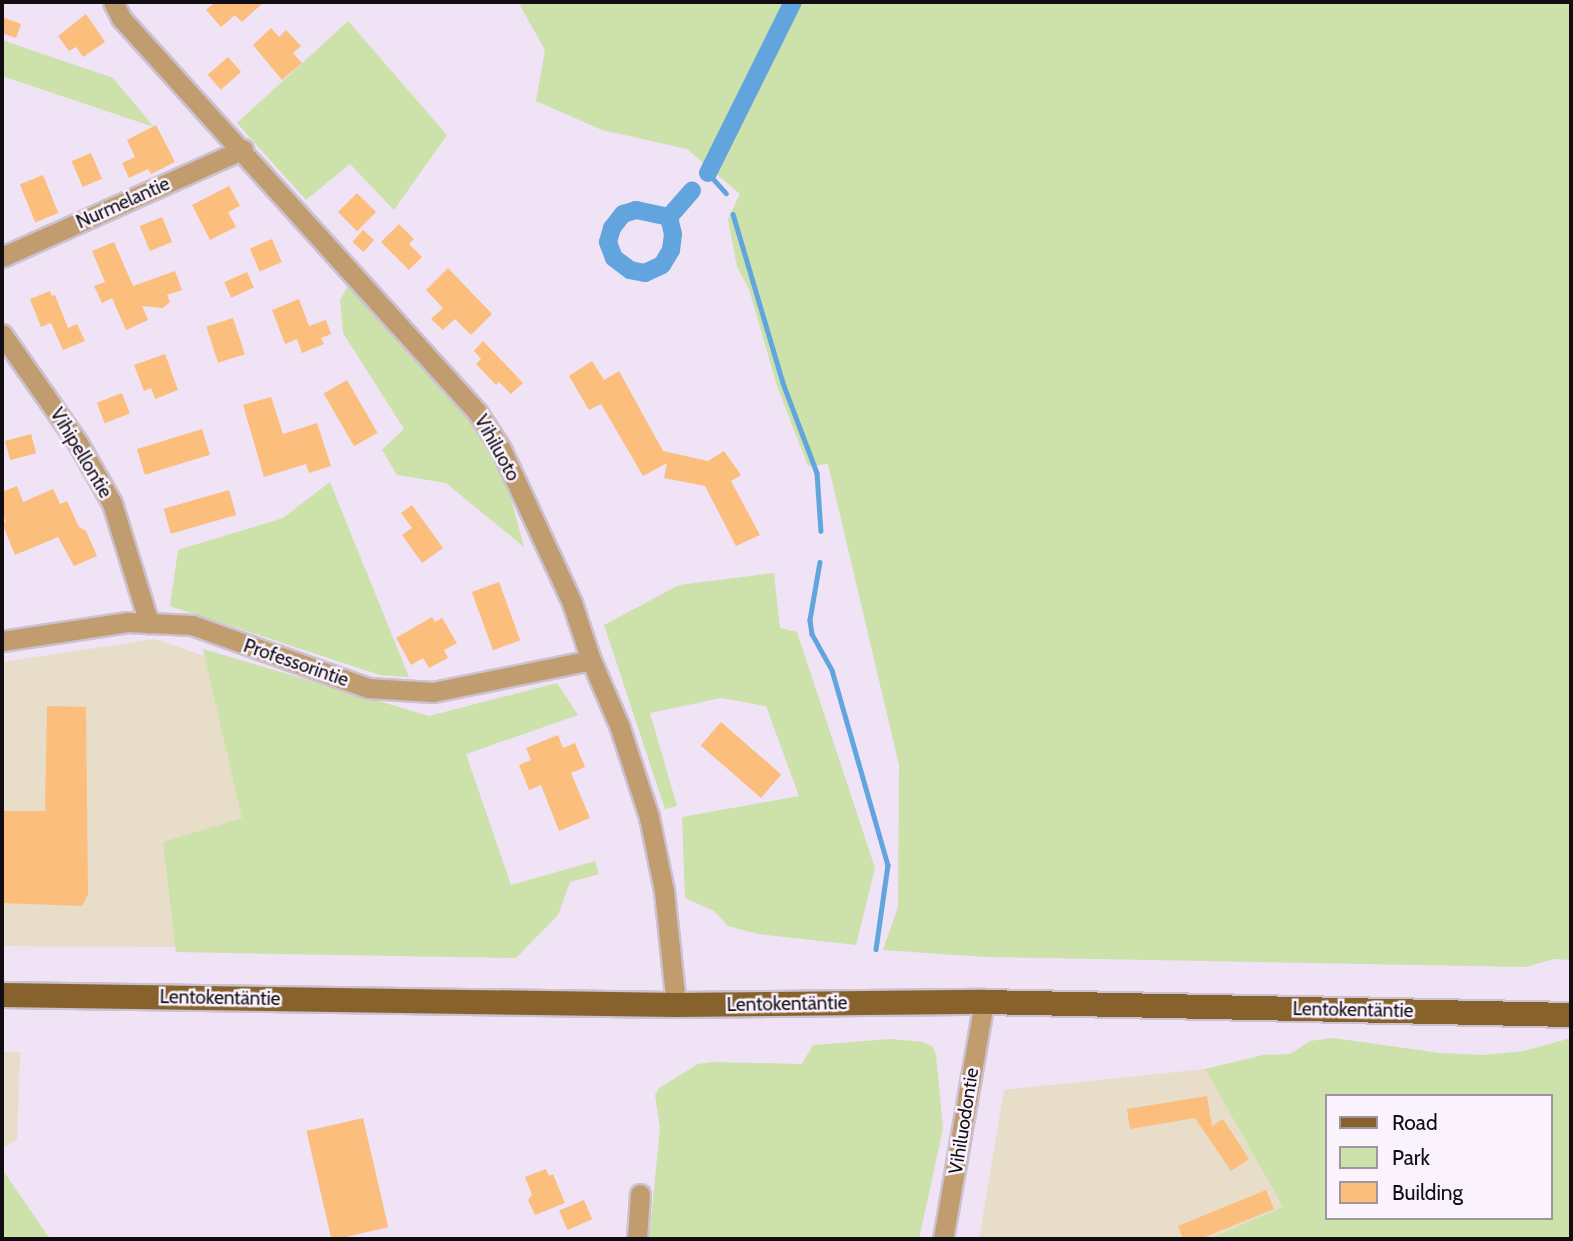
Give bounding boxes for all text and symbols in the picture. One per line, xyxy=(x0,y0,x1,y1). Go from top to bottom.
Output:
street label: Nurmelantie xyxy=(73,172,173,234)
street label: Vihipellontie xyxy=(45,404,117,502)
street label: Vihiluoto xyxy=(470,411,524,485)
street label: Professorintie xyxy=(241,634,351,692)
street label: Lentokentäntie xyxy=(159,986,281,1010)
street label: Lentokentäntie xyxy=(726,992,848,1016)
street label: Lentokentäntie xyxy=(1292,998,1414,1022)
street label: Vihiluodontie xyxy=(944,1066,984,1176)
legend xyxy=(1324,1094,1552,1220)
text: Road xyxy=(1392,1110,1438,1135)
text: Park xyxy=(1392,1145,1430,1170)
text: Building xyxy=(1392,1180,1463,1205)

